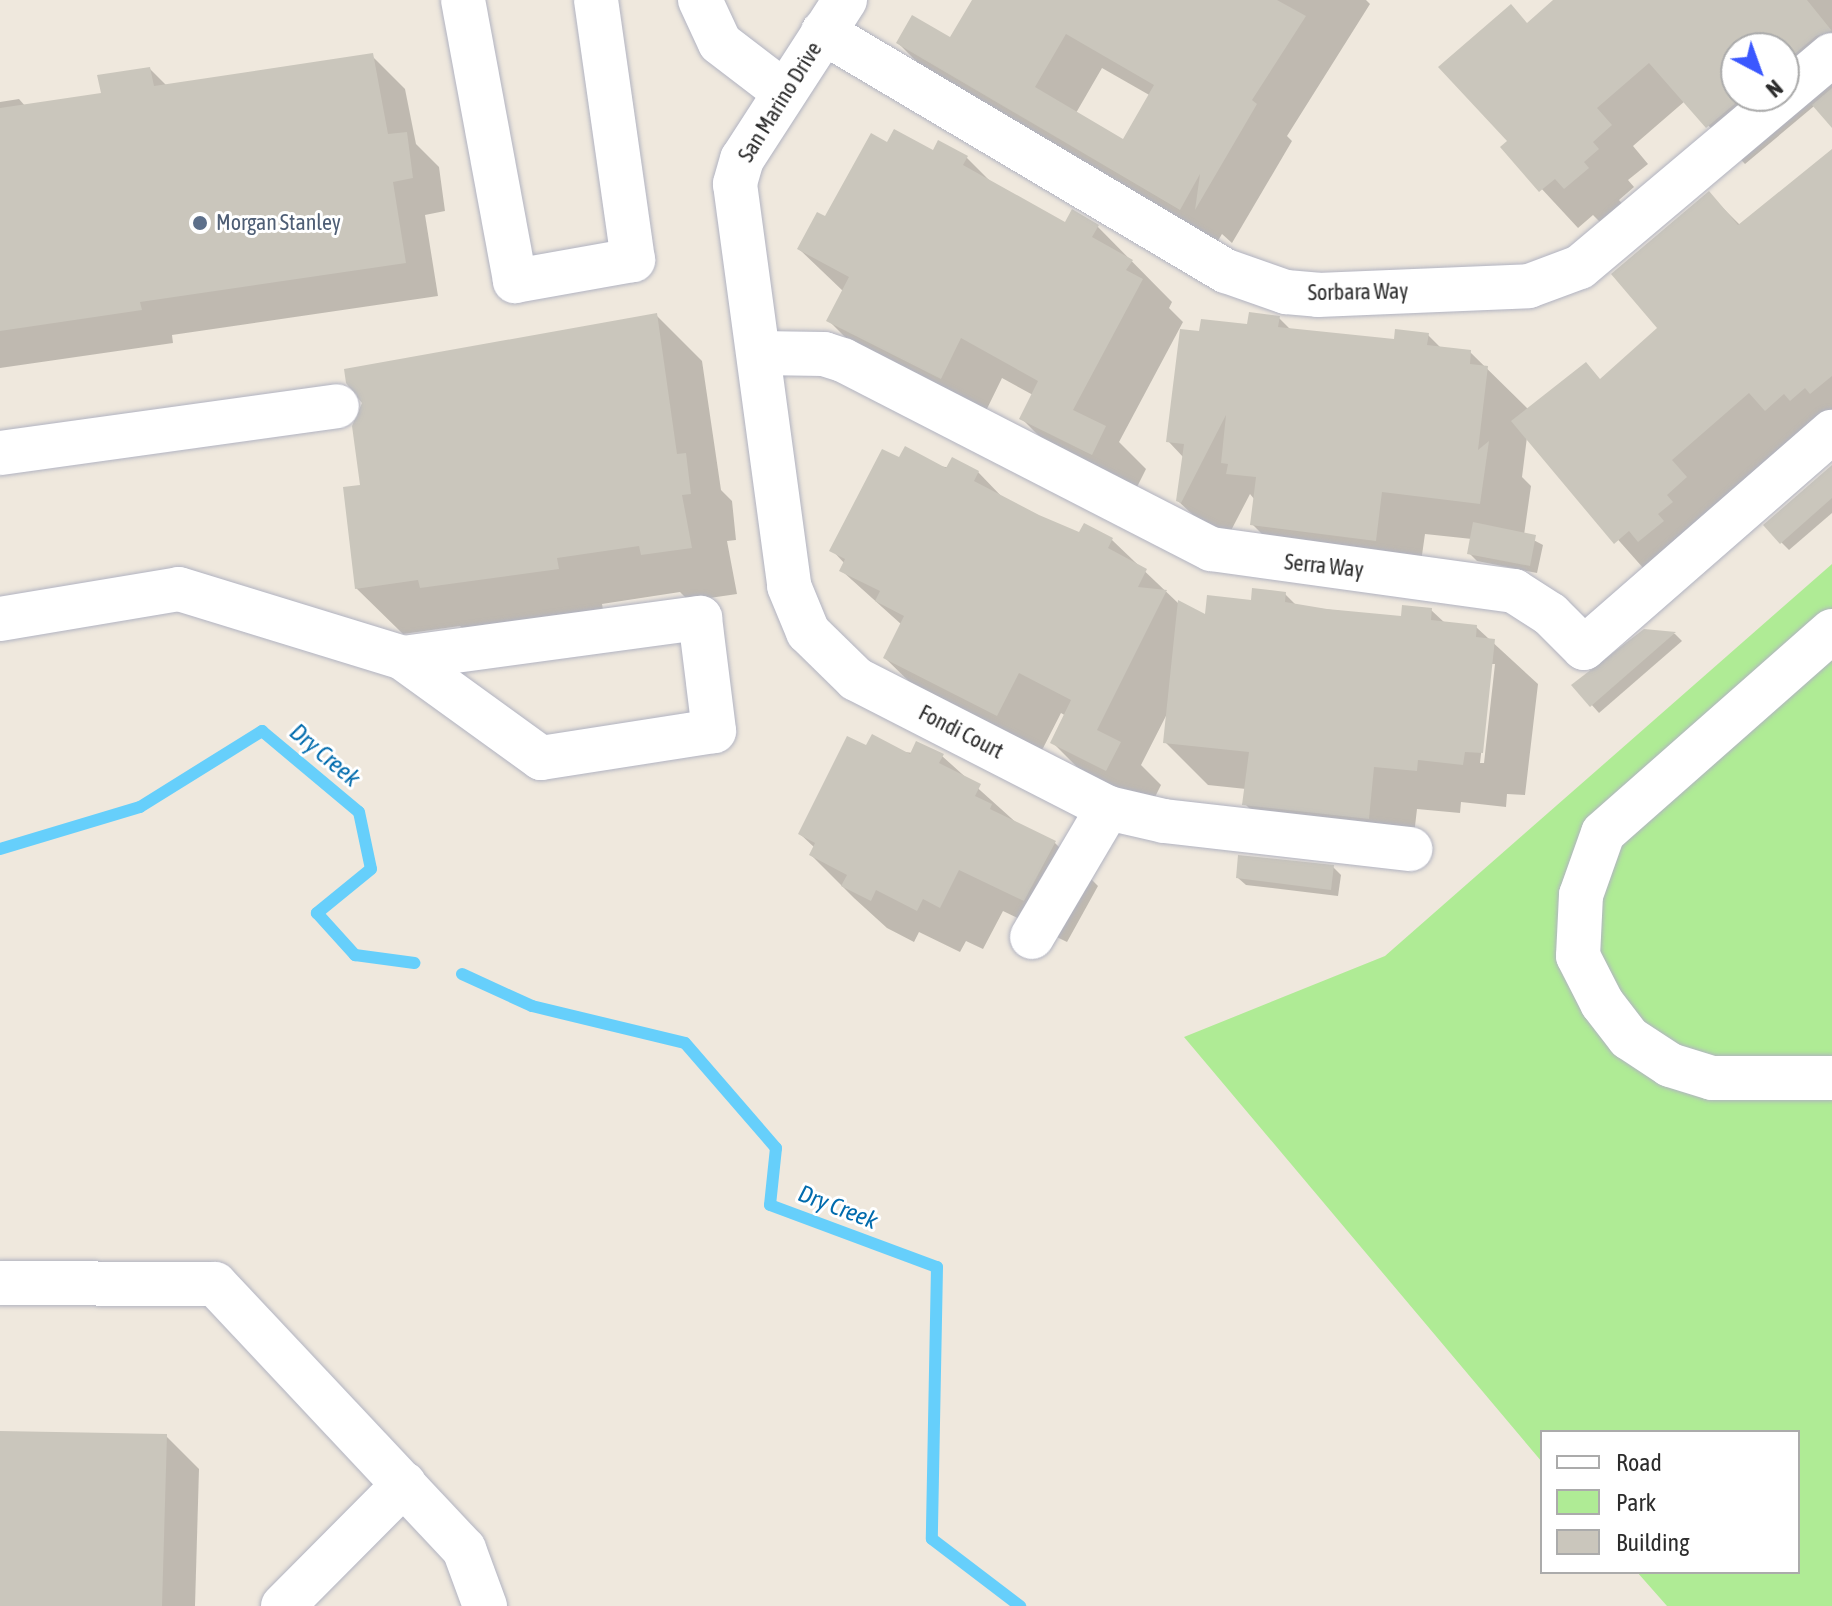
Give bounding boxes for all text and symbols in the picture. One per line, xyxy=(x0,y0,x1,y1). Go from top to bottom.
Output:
north arrow xyxy=(1720,32,1800,112)
street label: San Marino Drive xyxy=(733,37,827,167)
text: N xyxy=(1761,75,1788,103)
place label: Morgan Stanley xyxy=(216,210,341,236)
marker: Morgan Stanley xyxy=(191,214,209,232)
street label: Sorbara Way xyxy=(1307,278,1409,306)
street label: Serra Way xyxy=(1283,549,1365,583)
street label: Fondi Court xyxy=(914,699,1008,765)
water label: Dry Creek xyxy=(284,717,366,793)
water label: Dry Creek xyxy=(794,1179,882,1235)
legend xyxy=(1540,1430,1800,1574)
text: Road xyxy=(1616,1449,1662,1476)
text: Park xyxy=(1616,1489,1656,1516)
text: Building xyxy=(1616,1529,1689,1556)

